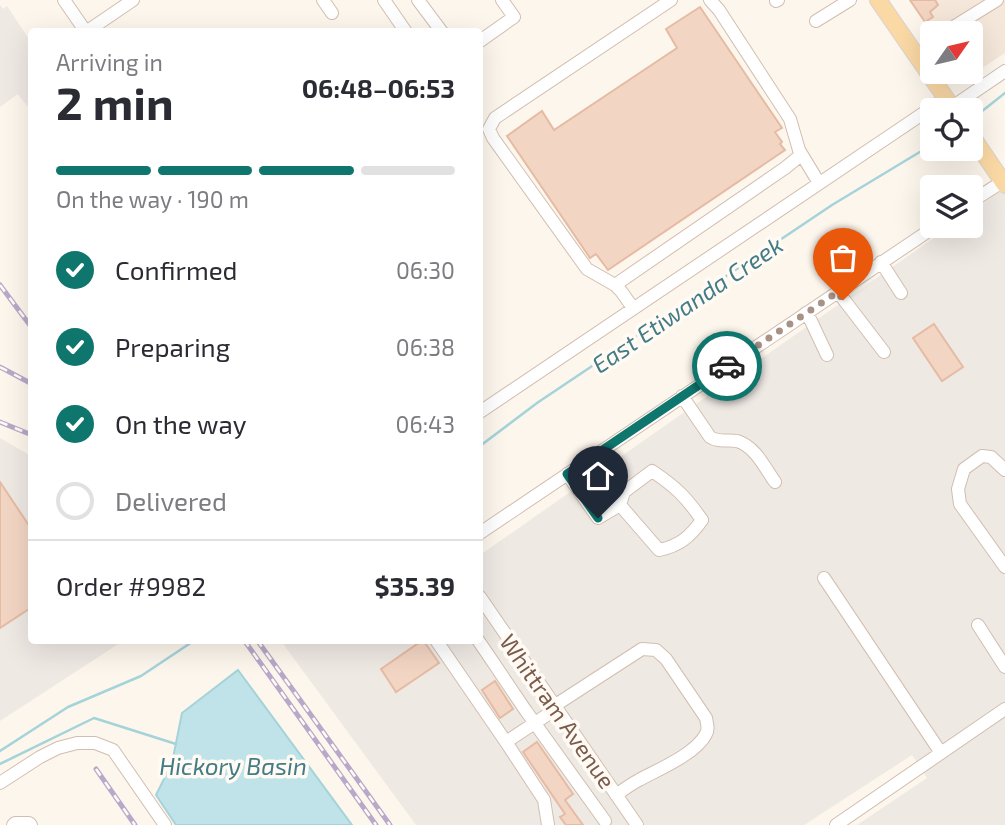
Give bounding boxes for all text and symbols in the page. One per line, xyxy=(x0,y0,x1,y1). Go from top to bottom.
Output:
north arrow xyxy=(920,21,984,84)
map controls xyxy=(920,21,983,238)
text: Arriving in xyxy=(56,48,163,76)
text: 06:48–06:53 xyxy=(302,72,455,103)
text: 2 min xyxy=(56,74,174,129)
button: locate xyxy=(920,98,983,161)
button: layers xyxy=(920,175,983,238)
text: On the way · 190 m xyxy=(56,185,249,213)
pin xyxy=(813,228,873,300)
water label: East Etiwanda Creek xyxy=(586,229,788,379)
icon: bag xyxy=(824,239,862,277)
icon: check xyxy=(56,251,94,289)
text: Confirmed xyxy=(115,254,238,285)
text: 06:30 xyxy=(396,256,455,284)
icon: check xyxy=(56,328,94,366)
text: Preparing xyxy=(115,331,230,362)
courier xyxy=(692,331,762,401)
text: 06:38 xyxy=(396,333,455,361)
icon: car xyxy=(708,347,746,385)
icon: check xyxy=(56,405,94,443)
text: On the way xyxy=(115,408,246,439)
text: 06:43 xyxy=(396,410,455,438)
pin xyxy=(568,446,628,518)
icon: home xyxy=(579,457,617,495)
text: Delivered xyxy=(115,485,227,516)
text: Order #9982 xyxy=(56,570,206,601)
text: $35.39 xyxy=(374,570,455,601)
street label: Whittram Avenue xyxy=(494,628,622,794)
water label: Hickory Basin xyxy=(159,751,307,780)

